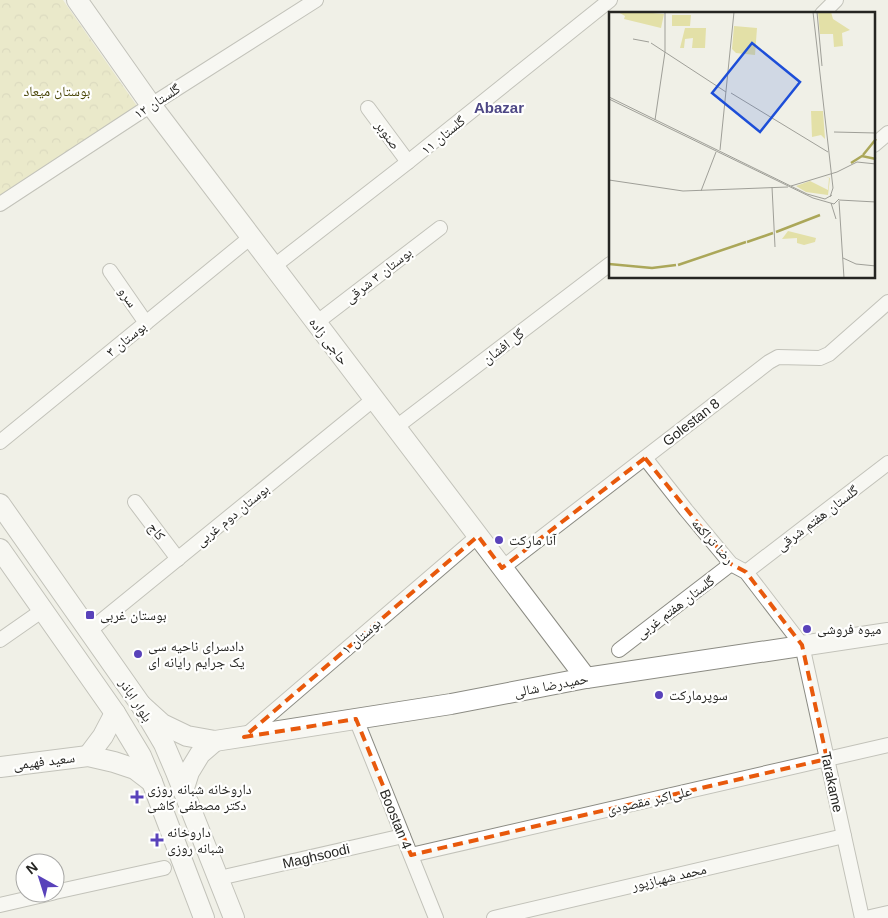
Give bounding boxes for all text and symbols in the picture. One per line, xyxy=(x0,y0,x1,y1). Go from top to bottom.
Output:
inset map xyxy=(609,12,876,279)
street label: گلستان ۱۲ xyxy=(131,80,184,123)
park label: بوستان میعاد xyxy=(24,83,91,100)
district label: Abazar xyxy=(474,99,524,116)
street label: گلستان ۱۱ xyxy=(418,112,469,158)
street label: صنوبر xyxy=(371,117,404,153)
street label: بوستان ۳ شرقی xyxy=(341,244,416,307)
street label: سرو xyxy=(114,284,141,311)
street label: حاجی زاده xyxy=(305,314,352,368)
street label: بوستان ۳ xyxy=(103,318,150,361)
street label: گل افشان xyxy=(479,325,528,368)
street label: Golestan 8 xyxy=(659,395,723,449)
street label: بوستان دوم غربی xyxy=(192,481,273,551)
street label: گلستان هفتم شرقی xyxy=(773,482,862,556)
street label: رضا تراکمه xyxy=(688,515,738,568)
street label: کاج xyxy=(144,519,169,544)
place label: آنا مارکت xyxy=(509,532,557,549)
marker: آنا مارکت xyxy=(493,534,505,546)
street label: گلستان هفتم غربی xyxy=(633,572,719,643)
place label: بوستان غربی xyxy=(100,607,167,624)
marker: بوستان غربی xyxy=(84,609,96,621)
street label: بوستان ۱ xyxy=(338,615,385,658)
place label: میوه فروشی xyxy=(817,621,882,638)
marker: میوه فروشی xyxy=(801,623,813,635)
place label: دادسرای ناحیه سی یک جرایم رایانه ای xyxy=(148,638,245,672)
marker: دادسرای ناحیه سی یک جرایم رایانه ای xyxy=(132,648,144,660)
street label: حمیدرضا شالی xyxy=(512,670,590,701)
street label: بلوار اباذر xyxy=(115,675,156,725)
place label: سوپرمارکت xyxy=(669,687,728,704)
marker: سوپرمارکت xyxy=(653,689,665,701)
street label: سعید فهیمی xyxy=(12,749,76,774)
street label: Tarakame xyxy=(818,750,846,814)
place label: داروخانه شبانه روزی دکتر مصطفی کاشی xyxy=(147,781,252,814)
street label: علی‌اکبر مقصودی xyxy=(605,782,693,819)
street label: Boostan 4 xyxy=(377,787,415,851)
marker: داروخانه شبانه روزی دکتر مصطفی کاشی xyxy=(131,791,143,803)
place label: داروخانه شبانه روزی xyxy=(167,824,224,857)
marker: داروخانه شبانه روزی xyxy=(151,834,163,846)
street label: Maghsoodi xyxy=(281,841,351,871)
north arrow xyxy=(15,853,65,903)
text: N xyxy=(23,858,41,877)
street label: محمد شهبازپور xyxy=(629,861,708,895)

